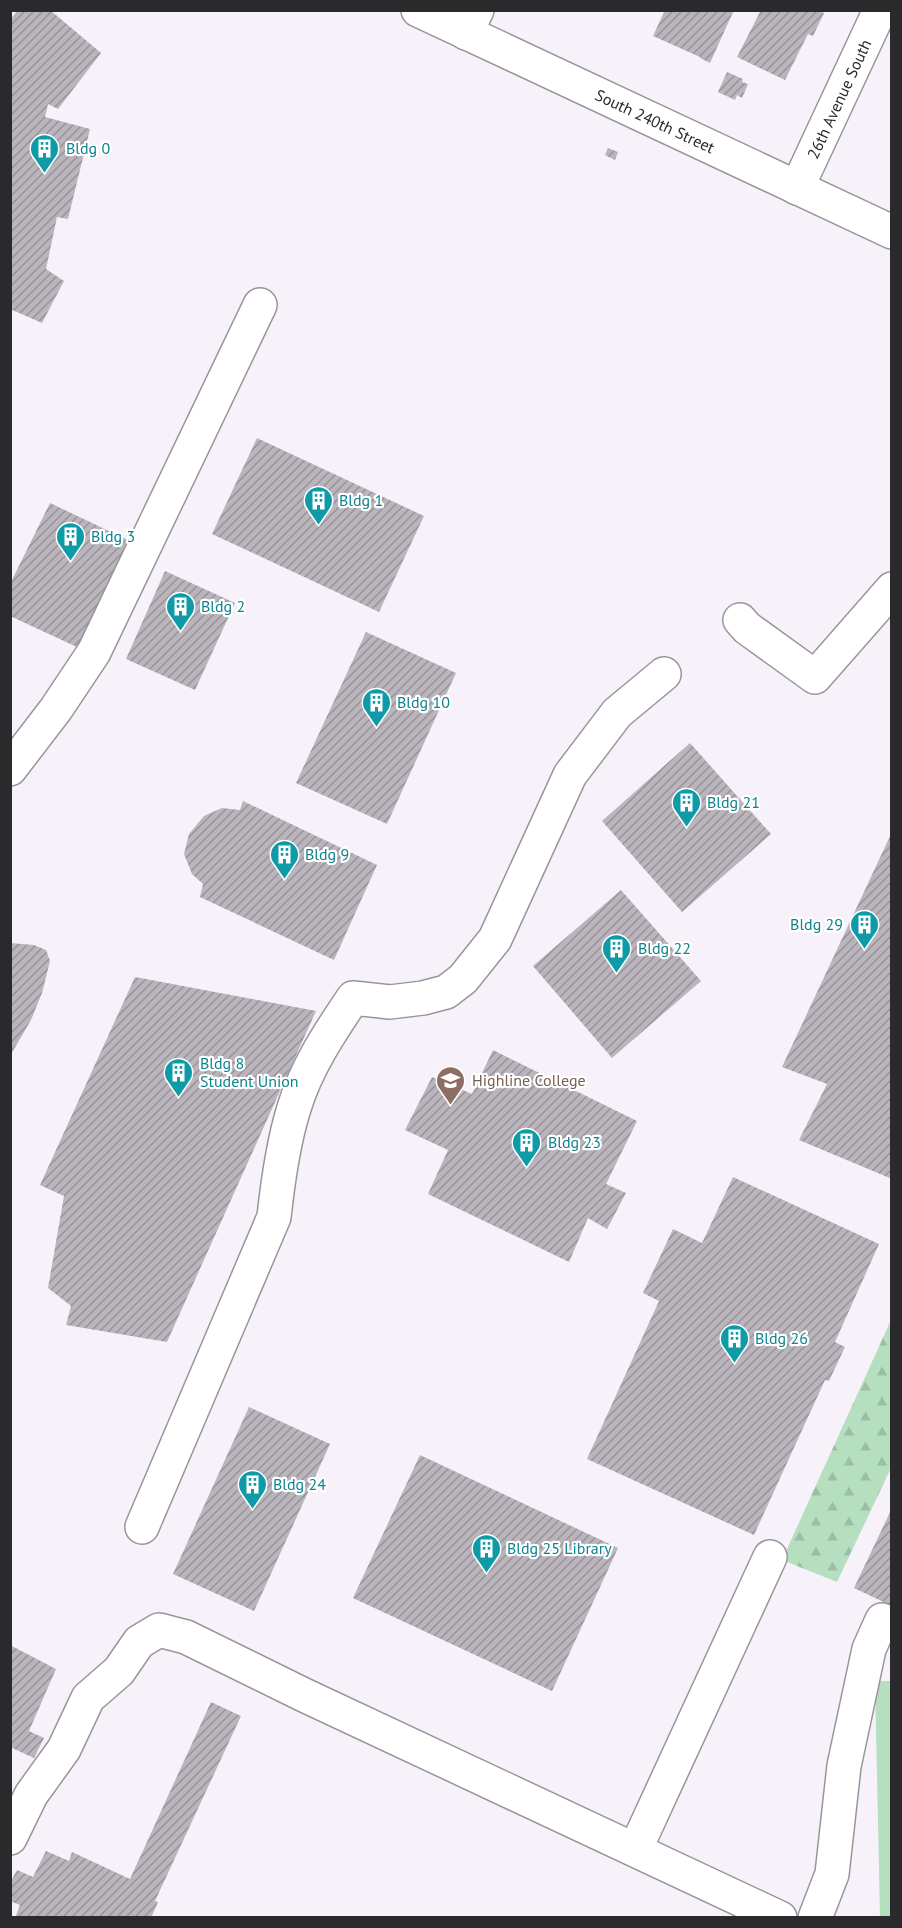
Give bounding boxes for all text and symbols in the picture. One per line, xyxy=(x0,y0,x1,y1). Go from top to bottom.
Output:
street label: 26th Avenue South xyxy=(803,36,875,162)
street label: South 240th Street xyxy=(592,85,718,158)
building icon: Bldg 0 xyxy=(29,132,61,174)
place label: Bldg 0 xyxy=(66,138,110,158)
building icon: Bldg 1 xyxy=(302,484,334,526)
place label: Bldg 1 xyxy=(339,490,383,510)
building icon: Bldg 3 xyxy=(54,520,86,562)
place label: Bldg 3 xyxy=(91,526,135,546)
building icon: Bldg 2 xyxy=(164,590,196,632)
place label: Bldg 2 xyxy=(201,596,245,616)
building icon: Bldg 10 xyxy=(360,686,392,728)
place label: Bldg 10 xyxy=(397,692,450,712)
building icon: Bldg 21 xyxy=(670,786,702,828)
place label: Bldg 21 xyxy=(707,792,760,812)
building icon: Bldg 9 xyxy=(268,838,300,880)
place label: Bldg 9 xyxy=(305,844,349,864)
building icon: Bldg 29 xyxy=(848,908,880,950)
place label: Bldg 29 xyxy=(790,914,843,934)
building icon: Bldg 22 xyxy=(601,932,633,974)
place label: Bldg 22 xyxy=(638,938,691,958)
place label: Bldg 8 Student Union xyxy=(200,1053,299,1091)
building icon: Bldg 8 Student Union xyxy=(163,1056,195,1098)
school or university icon: Highline College xyxy=(435,1064,467,1106)
place label: Highline College xyxy=(472,1070,586,1090)
building icon: Bldg 23 xyxy=(511,1126,543,1168)
place label: Bldg 23 xyxy=(548,1132,601,1152)
building icon: Bldg 26 xyxy=(718,1322,750,1364)
place label: Bldg 26 xyxy=(755,1328,808,1348)
building icon: Bldg 24 xyxy=(236,1468,268,1510)
place label: Bldg 24 xyxy=(273,1474,326,1494)
building icon: Bldg 25 Library xyxy=(470,1532,502,1574)
place label: Bldg 25 Library xyxy=(507,1538,612,1558)

